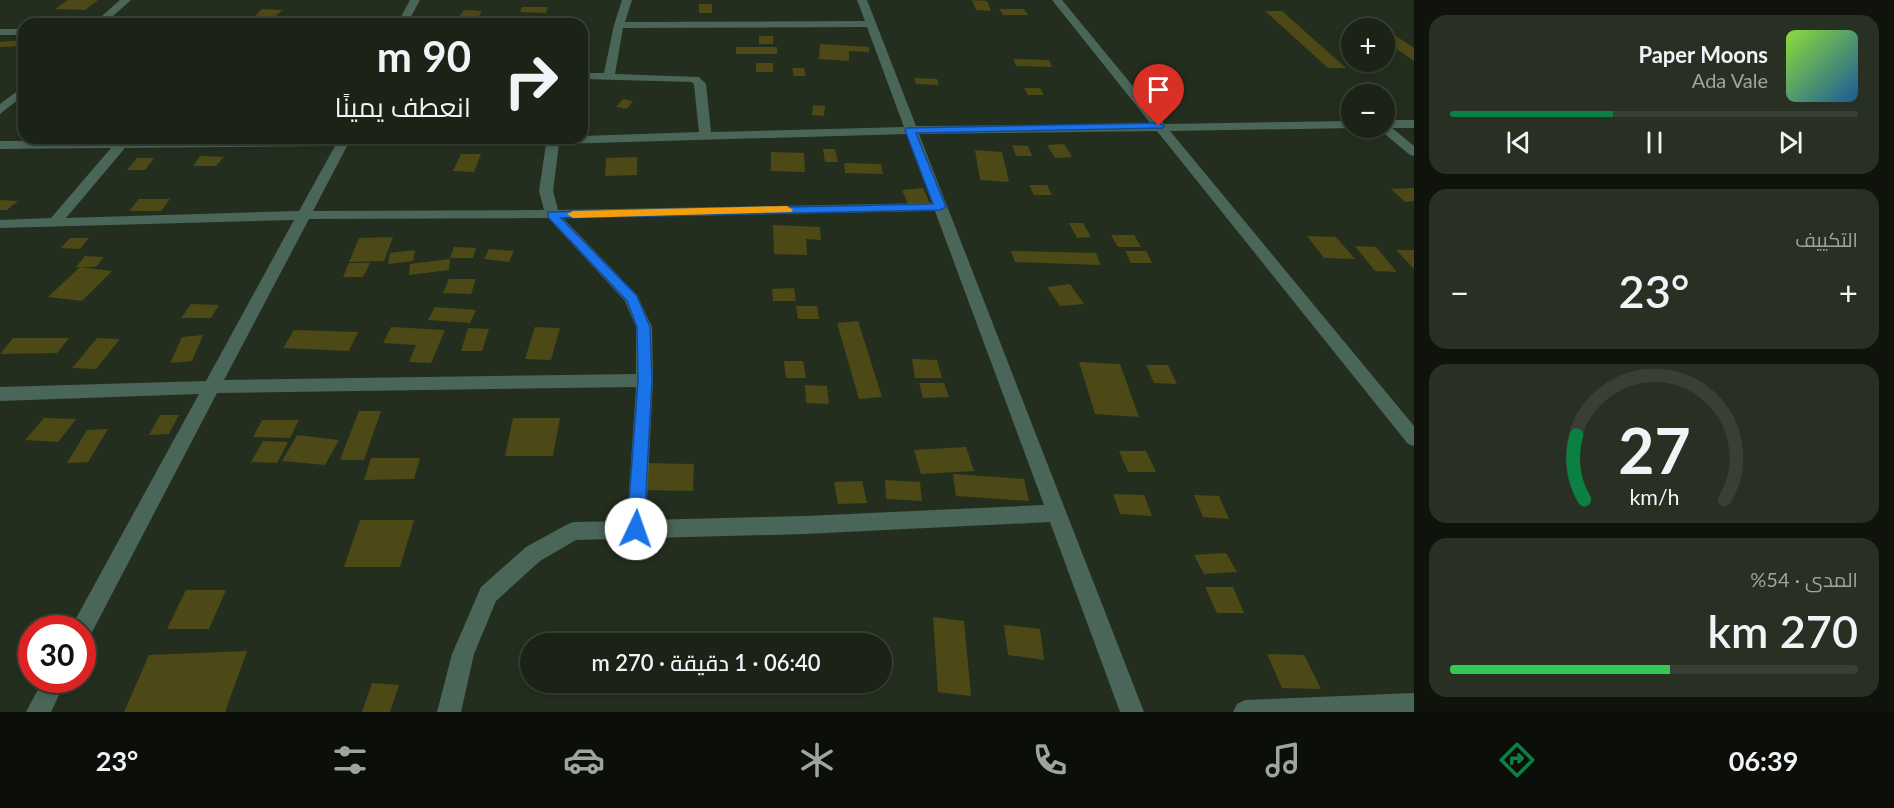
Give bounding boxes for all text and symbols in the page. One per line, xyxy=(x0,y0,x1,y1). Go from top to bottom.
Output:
map controls xyxy=(1341,18,1395,138)
button: + xyxy=(1341,18,1395,72)
text: 90 m xyxy=(377,31,471,81)
text: Paper Moons xyxy=(1638,41,1768,68)
icon: right xyxy=(492,42,570,120)
pin xyxy=(1133,64,1184,126)
text: Ada Vale xyxy=(1692,68,1768,92)
icon: arrive xyxy=(1142,73,1175,106)
button: − xyxy=(1341,84,1395,138)
text: انعطف يمينًا xyxy=(334,90,471,123)
icon: previous xyxy=(1502,126,1535,159)
icon: pause xyxy=(1638,126,1671,159)
icon: next xyxy=(1774,126,1807,159)
text: التكييف xyxy=(1795,227,1858,251)
text: 23° xyxy=(1619,264,1689,318)
text: − xyxy=(1450,272,1469,312)
text: + xyxy=(1839,272,1858,312)
text: 27 xyxy=(1618,412,1690,487)
text: km/h xyxy=(1629,485,1679,511)
position arrow xyxy=(604,497,668,561)
text: المدى · 54% xyxy=(1750,567,1858,591)
text: 270 km xyxy=(1708,604,1858,658)
speed limit sign: 30 xyxy=(18,615,96,693)
text: 06:40 · 1 دقيقة · 270 m xyxy=(591,649,821,676)
icon: filters xyxy=(329,739,371,781)
icon: car xyxy=(563,739,605,781)
icon: climate xyxy=(796,739,838,781)
icon: phone xyxy=(1029,739,1071,781)
icon: music xyxy=(1262,739,1304,781)
icon: directions xyxy=(1496,739,1538,781)
text: 23° xyxy=(96,744,138,777)
text: 06:39 xyxy=(1729,744,1798,777)

